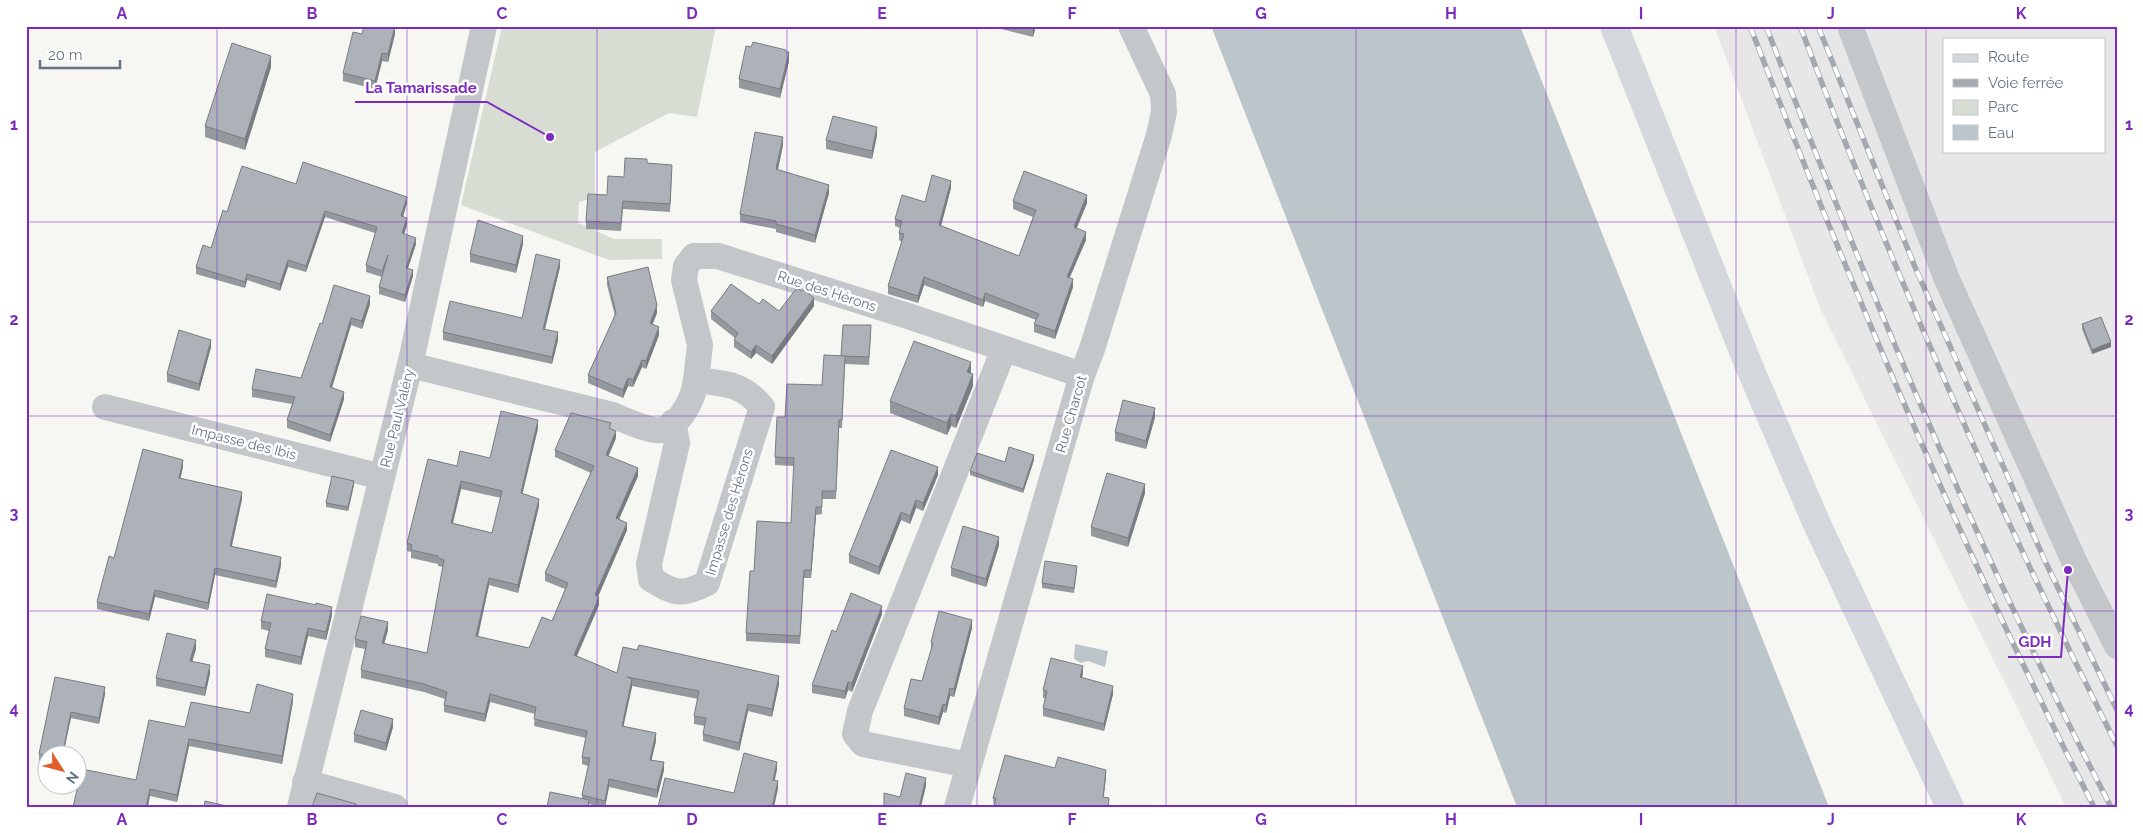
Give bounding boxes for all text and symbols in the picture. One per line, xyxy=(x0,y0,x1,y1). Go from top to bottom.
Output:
text: A xyxy=(117,4,128,23)
text: B xyxy=(307,4,318,23)
text: C xyxy=(497,4,508,23)
text: D xyxy=(686,4,698,23)
text: E xyxy=(877,4,887,23)
text: F xyxy=(1067,4,1077,23)
text: G xyxy=(1255,4,1267,23)
text: H xyxy=(1445,4,1457,23)
text: I xyxy=(1639,4,1643,23)
text: J xyxy=(1827,4,1835,23)
text: K xyxy=(2016,4,2027,23)
scale bar xyxy=(40,38,120,70)
legend xyxy=(1943,38,2106,152)
text: 20 m xyxy=(48,46,83,64)
text: Route xyxy=(1988,48,2029,66)
callout: La Tamarissade xyxy=(355,72,487,102)
text: Voie ferrée xyxy=(1988,74,2064,92)
text: La Tamarissade xyxy=(365,79,477,97)
text: Parc xyxy=(1988,98,2019,116)
text: 1 xyxy=(10,115,18,134)
text: 1 xyxy=(2125,115,2133,134)
text: Eau xyxy=(1988,124,2014,142)
street label: Rue des Hérons xyxy=(776,268,879,315)
text: 2 xyxy=(9,310,19,329)
text: 2 xyxy=(2124,310,2134,329)
street label: Rue Paul Valéry xyxy=(377,367,417,469)
street label: Rue Charcot xyxy=(1052,373,1090,455)
street label: Impasse des Ibis xyxy=(190,421,298,463)
street label: Impasse des Hérons xyxy=(702,447,756,577)
text: 3 xyxy=(10,504,19,523)
text: 3 xyxy=(2125,504,2134,523)
callout: GDH xyxy=(2008,627,2061,657)
text: GDH xyxy=(2019,633,2051,651)
text: 4 xyxy=(9,699,19,718)
text: 4 xyxy=(2124,699,2134,718)
north arrow xyxy=(38,746,88,796)
text: N xyxy=(63,769,82,787)
text: A xyxy=(117,810,128,829)
text: B xyxy=(307,810,318,829)
text: C xyxy=(497,810,508,829)
text: D xyxy=(686,810,698,829)
text: E xyxy=(877,810,887,829)
text: F xyxy=(1067,810,1077,829)
text: G xyxy=(1255,810,1267,829)
text: H xyxy=(1445,810,1457,829)
text: I xyxy=(1639,810,1643,829)
text: J xyxy=(1827,810,1835,829)
text: K xyxy=(2016,810,2027,829)

